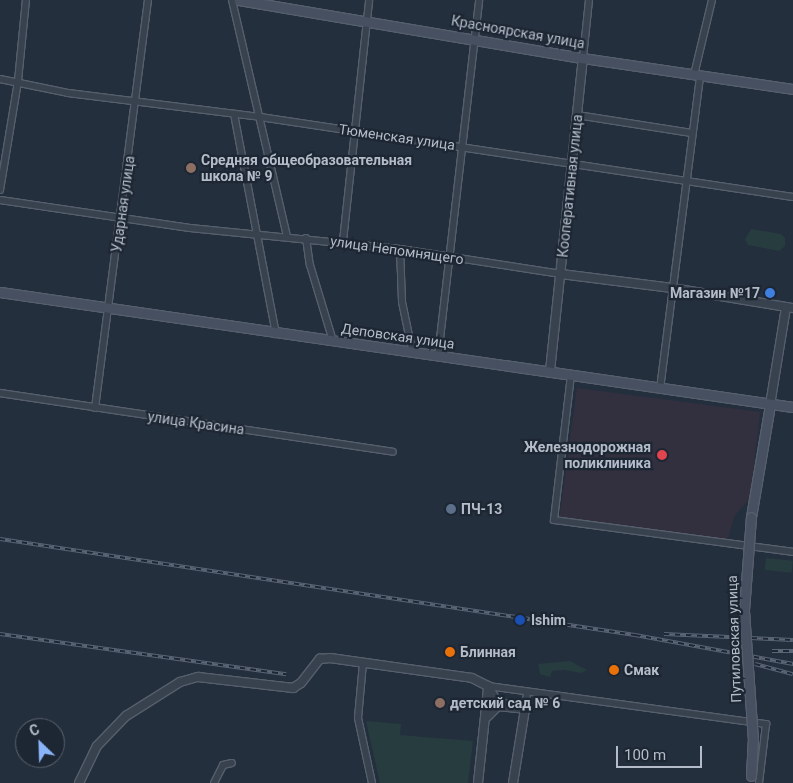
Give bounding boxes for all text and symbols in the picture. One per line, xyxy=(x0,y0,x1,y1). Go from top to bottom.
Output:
street label: Красноярская улица xyxy=(450,12,586,52)
street label: Кооперативная улица xyxy=(554,114,586,258)
street label: Тюменская улица xyxy=(338,121,456,153)
place label: Средняя общеобразовательная школа № 9 xyxy=(201,152,412,184)
street label: Ударная улица xyxy=(108,155,138,253)
marker: Средняя общеобразовательная школа № 9 xyxy=(185,162,197,174)
street label: улица Непомнящего xyxy=(329,232,465,268)
place label: Магазин №17 xyxy=(670,285,760,301)
marker: Магазин №17 xyxy=(764,287,776,299)
street label: Деповская улица xyxy=(340,320,456,352)
street label: улица Красина xyxy=(147,408,245,438)
place label: Железнодорожная поликлиника xyxy=(524,439,651,472)
marker: Железнодорожная поликлиника xyxy=(655,448,669,462)
place label: ПЧ-13 xyxy=(461,501,502,517)
marker: ПЧ-13 xyxy=(445,503,457,515)
street label: Путиловская улица xyxy=(723,575,745,703)
place label: Ishim xyxy=(531,612,566,628)
marker: Ishim xyxy=(513,613,527,627)
place label: Блинная xyxy=(460,644,516,660)
marker: Блинная xyxy=(444,646,456,658)
place label: Смак xyxy=(624,662,659,678)
marker: Смак xyxy=(608,664,620,676)
place label: детский сад № 6 xyxy=(450,695,560,711)
marker: детский сад № 6 xyxy=(434,697,446,709)
north arrow xyxy=(15,718,65,768)
text: С xyxy=(27,721,42,739)
scale bar xyxy=(618,736,704,768)
text: 100 m xyxy=(624,746,666,764)

